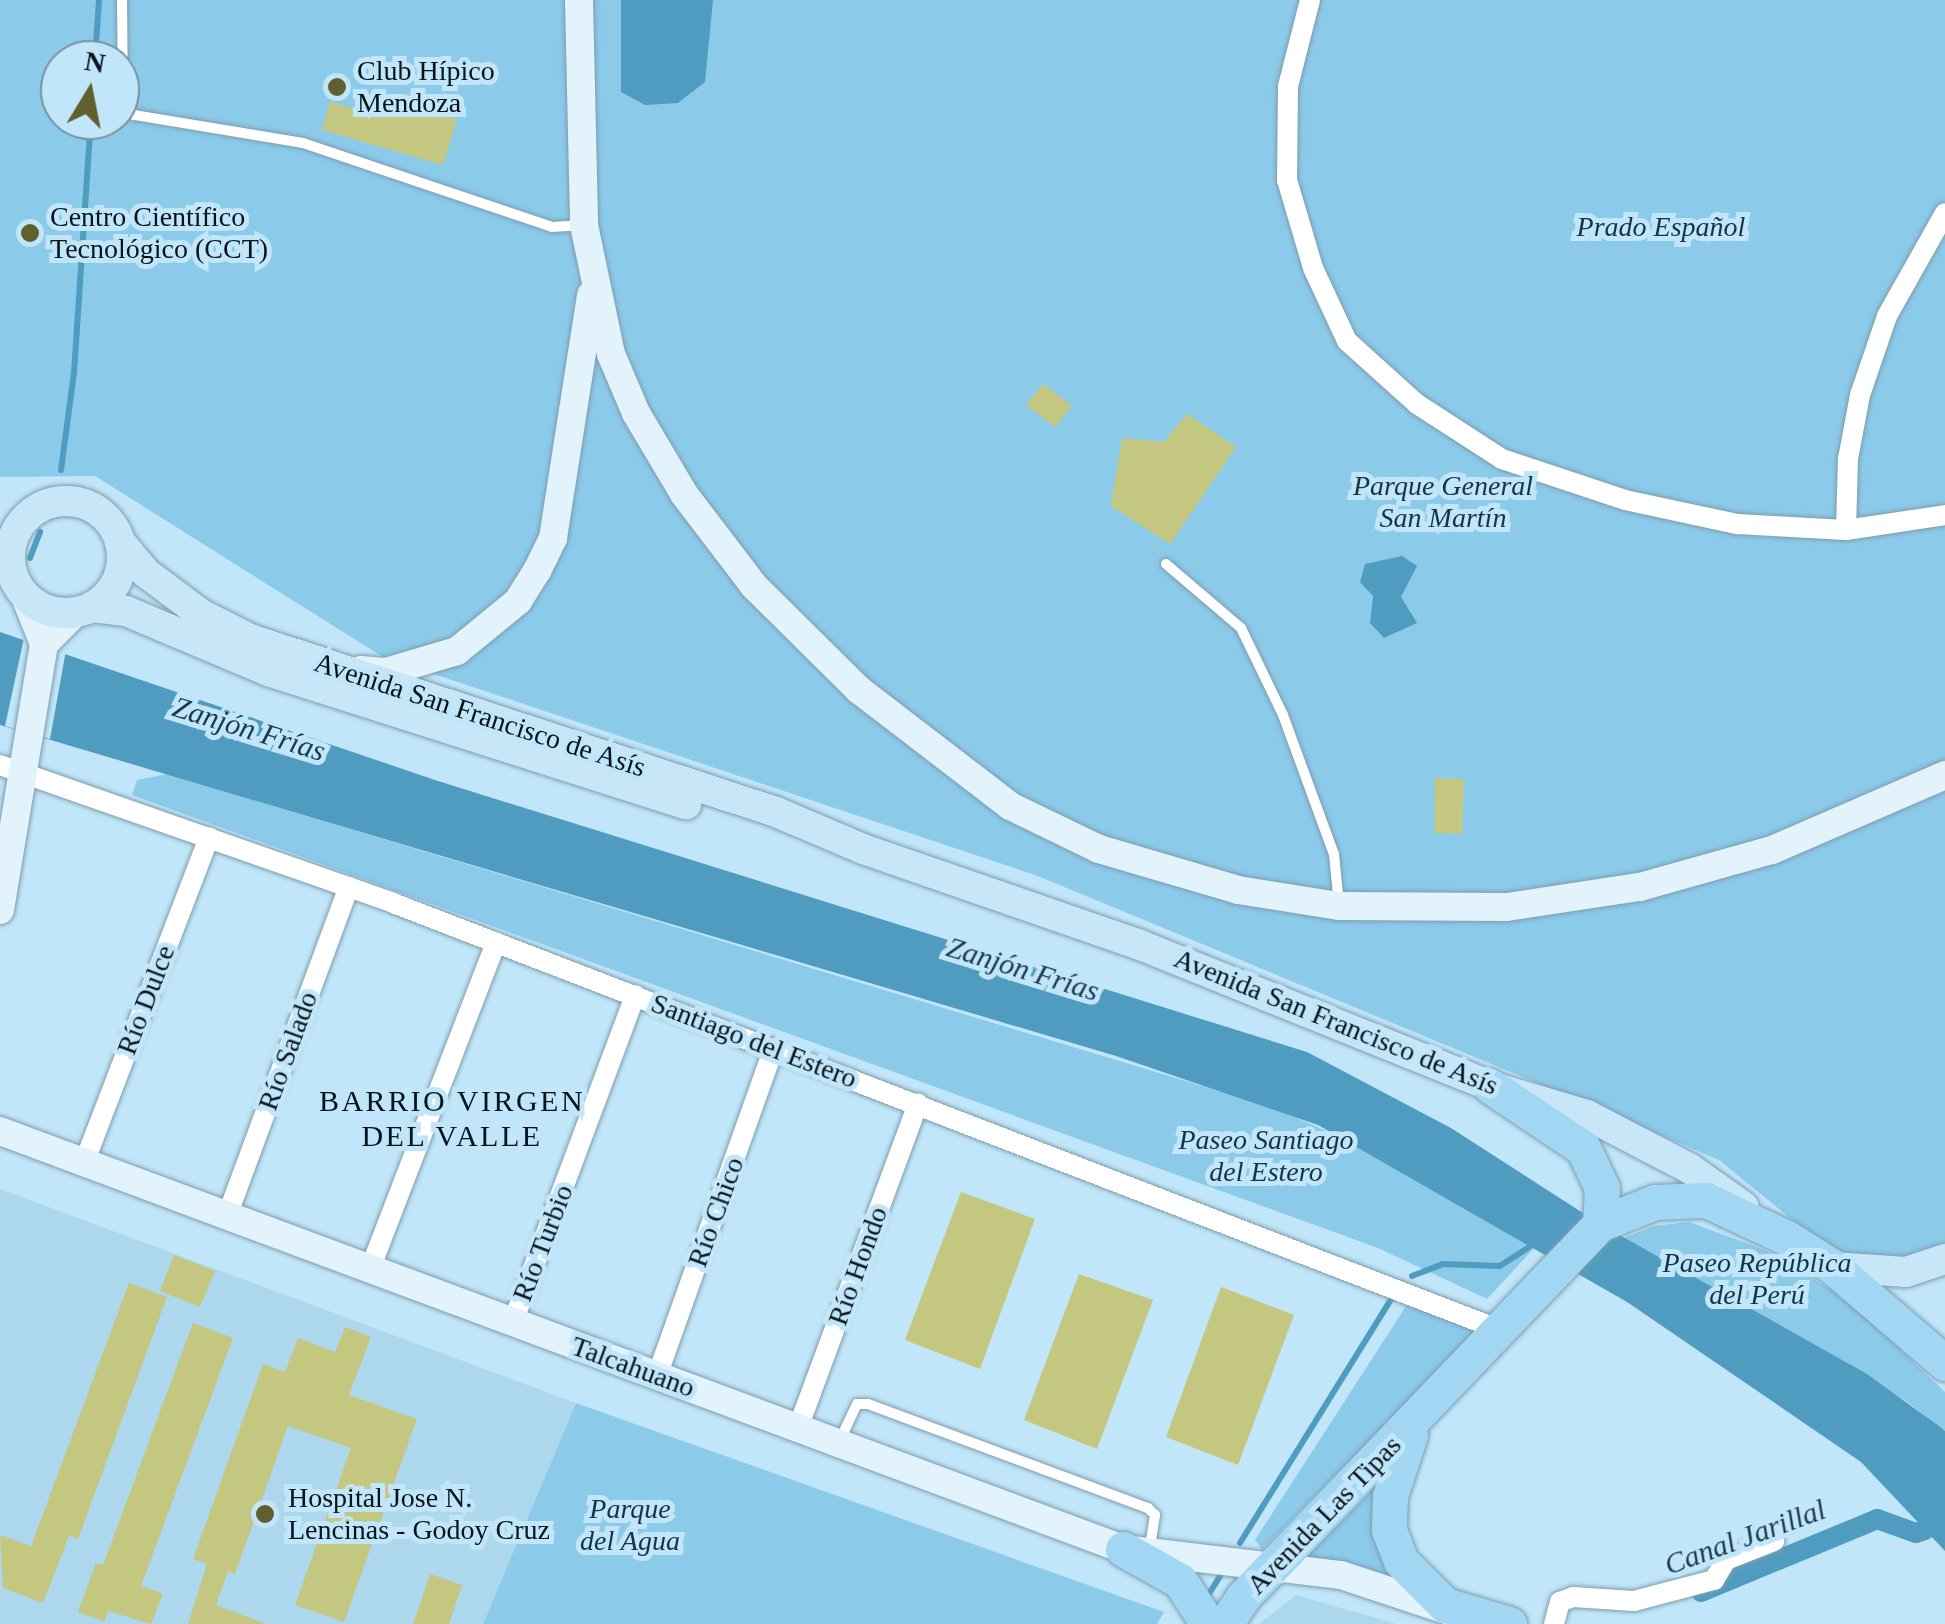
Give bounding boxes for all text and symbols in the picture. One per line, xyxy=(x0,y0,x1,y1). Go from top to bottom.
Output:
north arrow xyxy=(40,40,140,140)
text: N xyxy=(82,45,108,79)
place label: Club Hípico Mendoza xyxy=(357,54,495,120)
marker: Club Hípico Mendoza xyxy=(326,76,348,98)
place label: Centro Científico Tecnológico (CCT) xyxy=(50,200,268,266)
park label: Prado Español xyxy=(1577,210,1745,244)
marker: Centro Científico Tecnológico (CCT) xyxy=(19,222,41,244)
park label: Parque General San Martín xyxy=(1353,469,1533,535)
street label: Avenida San Francisco de Asís xyxy=(309,645,651,785)
water label: Zanjón Frías xyxy=(168,689,330,769)
water label: Zanjón Frías xyxy=(942,929,1104,1009)
street label: Río Dulce xyxy=(110,941,182,1059)
street label: Avenida San Francisco de Asís xyxy=(1168,941,1504,1103)
street label: Santiago del Estero xyxy=(646,986,862,1096)
street label: Río Salado xyxy=(251,987,325,1115)
district label: BARRIO VIRGEN DEL VALLE xyxy=(319,1083,585,1154)
park label: Paseo Santiago del Estero xyxy=(1179,1123,1353,1189)
street label: Río Chico xyxy=(681,1153,751,1271)
street label: Río Turbio xyxy=(505,1180,581,1306)
street label: Río Hondo xyxy=(821,1202,895,1330)
park label: Paseo República del Perú xyxy=(1663,1246,1851,1312)
street label: Talcahuano xyxy=(567,1329,699,1405)
street label: Avenida Las Tipas xyxy=(1240,1428,1408,1602)
place label: Hospital Jose N. Lencinas - Godoy Cruz xyxy=(288,1481,550,1547)
water label: Canal Jarillal xyxy=(1659,1491,1831,1583)
park label: Parque del Agua xyxy=(580,1492,680,1558)
marker: Hospital Jose N. Lencinas - Godoy Cruz xyxy=(252,1501,278,1527)

